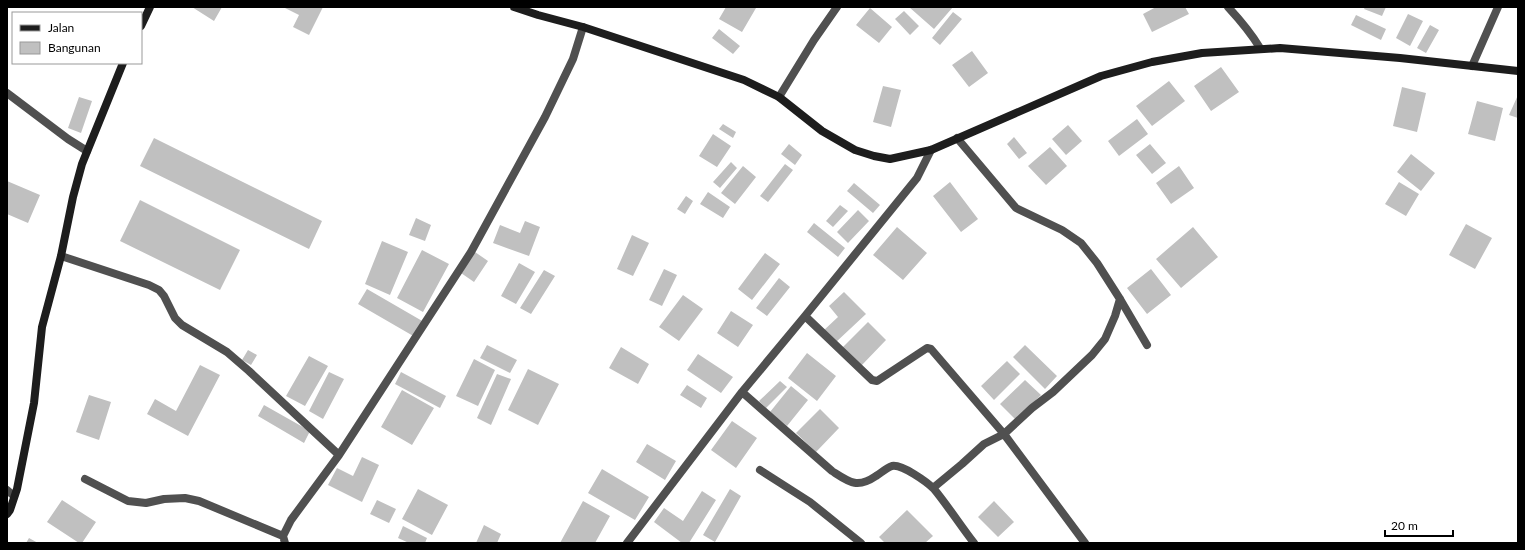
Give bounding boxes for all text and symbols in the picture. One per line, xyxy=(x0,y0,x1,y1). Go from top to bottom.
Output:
legend xyxy=(12,12,142,64)
text: Jalan xyxy=(48,20,74,35)
text: Bangunan xyxy=(48,40,101,55)
scale bar xyxy=(1385,512,1453,538)
text: 20 m xyxy=(1391,518,1418,533)

